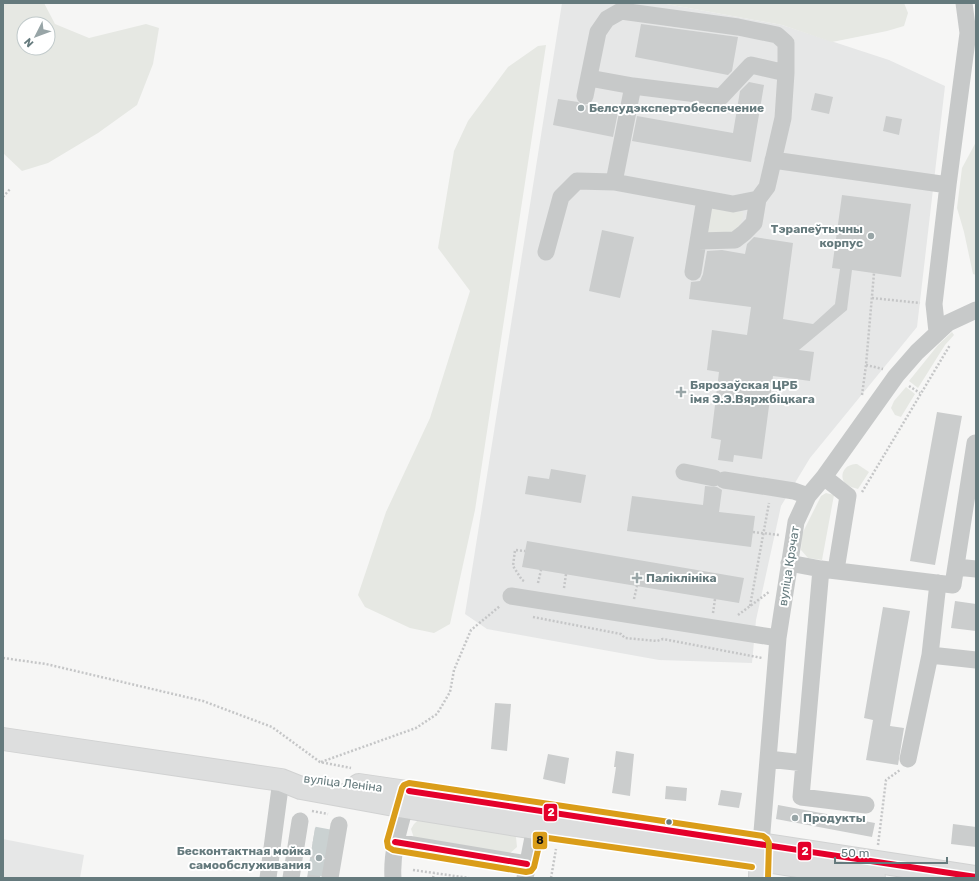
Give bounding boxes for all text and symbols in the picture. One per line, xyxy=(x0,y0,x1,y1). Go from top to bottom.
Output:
north arrow xyxy=(16,16,56,56)
text: N xyxy=(21,35,36,50)
place label: Белсудэкспертобеспечение xyxy=(589,101,764,115)
marker: Белсудэкспертобеспечение xyxy=(576,103,586,113)
place label: Тэрапеўтычны корпус xyxy=(771,222,863,250)
marker: Тэрапеўтычны корпус xyxy=(866,231,876,241)
place label: Бярозаўская ЦРБ імя Э.Э.Вяржбіцкага xyxy=(690,378,815,406)
marker: Бярозаўская ЦРБ імя Э.Э.Вяржбіцкага xyxy=(675,386,687,398)
street label: вуліца Крэчат xyxy=(776,525,802,607)
place label: Паліклініка xyxy=(646,571,717,585)
marker: Паліклініка xyxy=(631,572,643,584)
street label: вуліца Леніна xyxy=(303,771,383,795)
line badge: 2 xyxy=(543,803,558,822)
text: 2 xyxy=(547,806,555,819)
place label: Продукты xyxy=(803,811,866,825)
marker: Продукты xyxy=(790,813,800,823)
unlabelled marker xyxy=(664,817,674,827)
line badge: 8 xyxy=(532,831,548,850)
text: 8 xyxy=(536,834,544,847)
scale bar xyxy=(835,839,947,865)
line badge: 2 xyxy=(797,841,812,861)
place label: Бесконтактная мойка самообслуживания xyxy=(177,844,311,872)
text: 2 xyxy=(801,845,809,858)
text: 50 m xyxy=(841,846,869,860)
marker: Бесконтактная мойка самообслуживания xyxy=(314,853,324,863)

